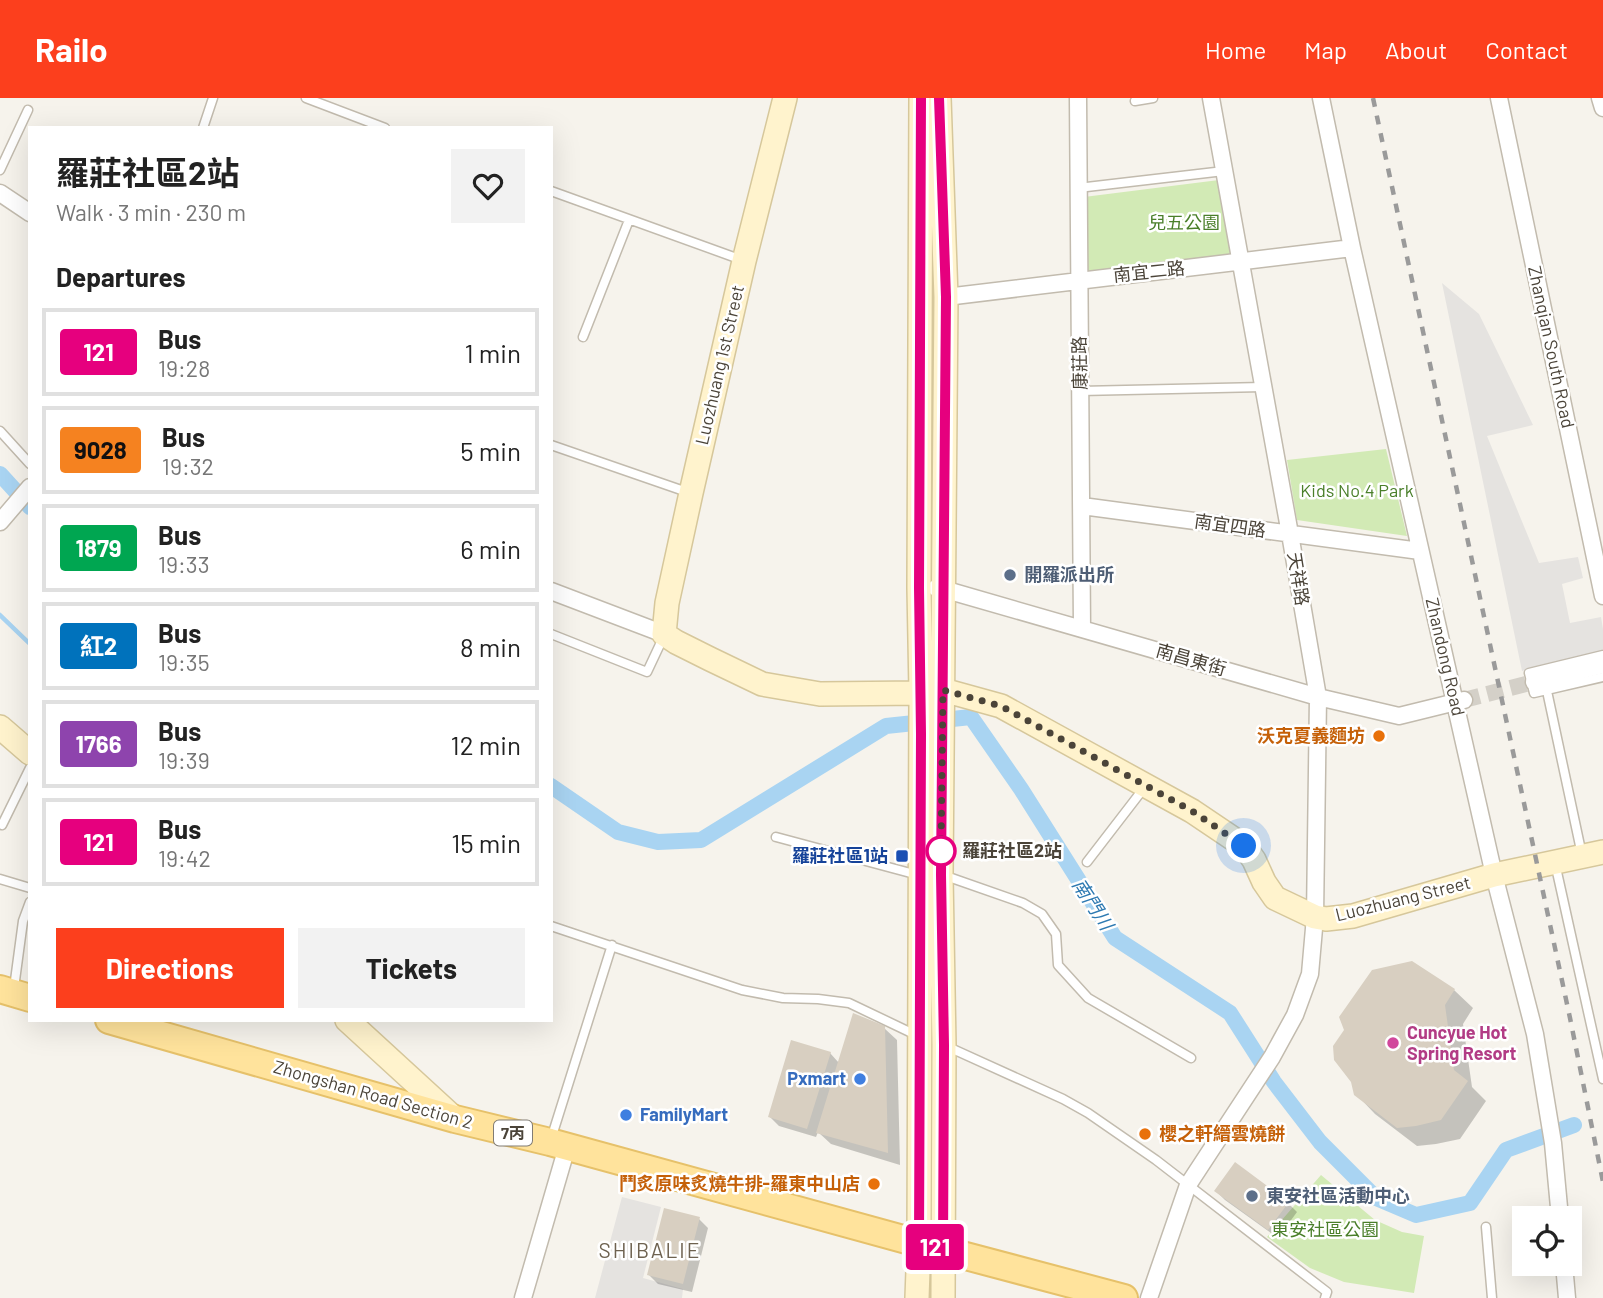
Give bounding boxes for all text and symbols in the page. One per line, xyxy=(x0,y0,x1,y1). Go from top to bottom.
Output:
text: Railo xyxy=(35,29,108,69)
text: Home xyxy=(1205,35,1266,64)
text: Map xyxy=(1304,35,1347,64)
text: About xyxy=(1385,35,1447,64)
text: Contact xyxy=(1485,35,1568,64)
button: heart xyxy=(451,149,525,223)
text: 羅莊社區2站 xyxy=(56,152,239,192)
text: Walk · 3 min · 230 m xyxy=(56,198,246,226)
park label: 兒五公園 xyxy=(1148,211,1220,233)
street label: 南宜二路 xyxy=(1112,256,1186,286)
text: Departures xyxy=(56,261,186,292)
street label: Zhanqian South Road xyxy=(1524,264,1580,430)
street label: Luozhuang 1st Street xyxy=(690,283,748,447)
text: Bus xyxy=(158,323,201,354)
street label: 康莊路 xyxy=(1068,336,1090,390)
text: 121 xyxy=(83,337,114,366)
text: 1 min xyxy=(465,337,521,368)
text: 19:28 xyxy=(158,354,210,382)
text: Bus xyxy=(162,421,205,452)
text: 9028 xyxy=(74,435,127,464)
text: 5 min xyxy=(460,435,521,466)
text: 19:32 xyxy=(162,452,214,480)
park label: Kids No.4 Park xyxy=(1300,479,1414,501)
street label: 南宜四路 xyxy=(1193,509,1267,541)
text: Bus xyxy=(158,519,201,550)
text: 1879 xyxy=(75,533,122,562)
text: 6 min xyxy=(460,533,521,564)
text: 19:33 xyxy=(158,550,210,578)
street label: 天祥路 xyxy=(1284,550,1314,607)
place label: 開羅派出所 xyxy=(1024,563,1114,585)
marker: 開羅派出所 xyxy=(1002,567,1018,583)
street label: Zhandong Road xyxy=(1422,595,1470,718)
text: Bus xyxy=(158,617,201,648)
text: 紅2 xyxy=(80,631,117,660)
text: 8 min xyxy=(460,631,521,662)
street label: 南昌東街 xyxy=(1154,639,1229,680)
text: 19:35 xyxy=(158,648,210,676)
text: Bus xyxy=(158,715,201,746)
place label: 沃克夏義麵坊 xyxy=(1257,724,1365,746)
marker: 沃克夏義麵坊 xyxy=(1371,728,1387,744)
text: 1766 xyxy=(75,729,122,758)
text: 12 min xyxy=(451,729,521,760)
text: 19:39 xyxy=(158,746,210,774)
text: Bus xyxy=(158,813,201,844)
text: 121 xyxy=(83,827,114,856)
text: 15 min xyxy=(451,827,521,858)
your location xyxy=(1226,828,1261,863)
marker: 羅莊社區2站 xyxy=(926,836,956,866)
place label: 羅莊社區2站 xyxy=(962,839,1062,861)
text: 19:42 xyxy=(158,844,211,872)
place label: 羅莊社區1站 xyxy=(792,844,888,866)
marker: 羅莊社區1站 xyxy=(894,848,910,864)
street label: Luozhuang Street xyxy=(1333,871,1473,925)
water label: 南門川 xyxy=(1068,874,1120,936)
button: Directions xyxy=(56,928,284,1008)
button: Tickets xyxy=(298,928,525,1008)
place label: Cuncyue Hot Spring Resort xyxy=(1407,1021,1517,1064)
marker: Cuncyue Hot Spring Resort xyxy=(1385,1035,1401,1051)
street label: Zhongshan Road Section 2 xyxy=(271,1055,475,1133)
place label: Pxmart xyxy=(787,1067,846,1089)
marker: Pxmart xyxy=(852,1071,868,1087)
place label: FamilyMart xyxy=(640,1103,728,1125)
marker: FamilyMart xyxy=(618,1107,634,1123)
road number: 7丙 xyxy=(494,1121,532,1146)
place label: 櫻之軒縉雲燒餅 xyxy=(1159,1122,1285,1144)
marker: 櫻之軒縉雲燒餅 xyxy=(1137,1126,1153,1142)
place label: 鬥炙原味炙燒牛排-羅東中山店 xyxy=(619,1172,860,1194)
marker: 鬥炙原味炙燒牛排-羅東中山店 xyxy=(866,1176,882,1192)
place label: 東安社區活動中心 xyxy=(1266,1184,1410,1206)
marker: 東安社區活動中心 xyxy=(1244,1188,1260,1204)
map controls xyxy=(1512,1206,1582,1276)
button: locate xyxy=(1512,1206,1582,1276)
park label: 東安社區公園 xyxy=(1271,1218,1379,1240)
line badge: 121 xyxy=(895,1224,975,1270)
text: 121 xyxy=(920,1232,950,1261)
district label: SHIBALIE xyxy=(599,1237,701,1262)

